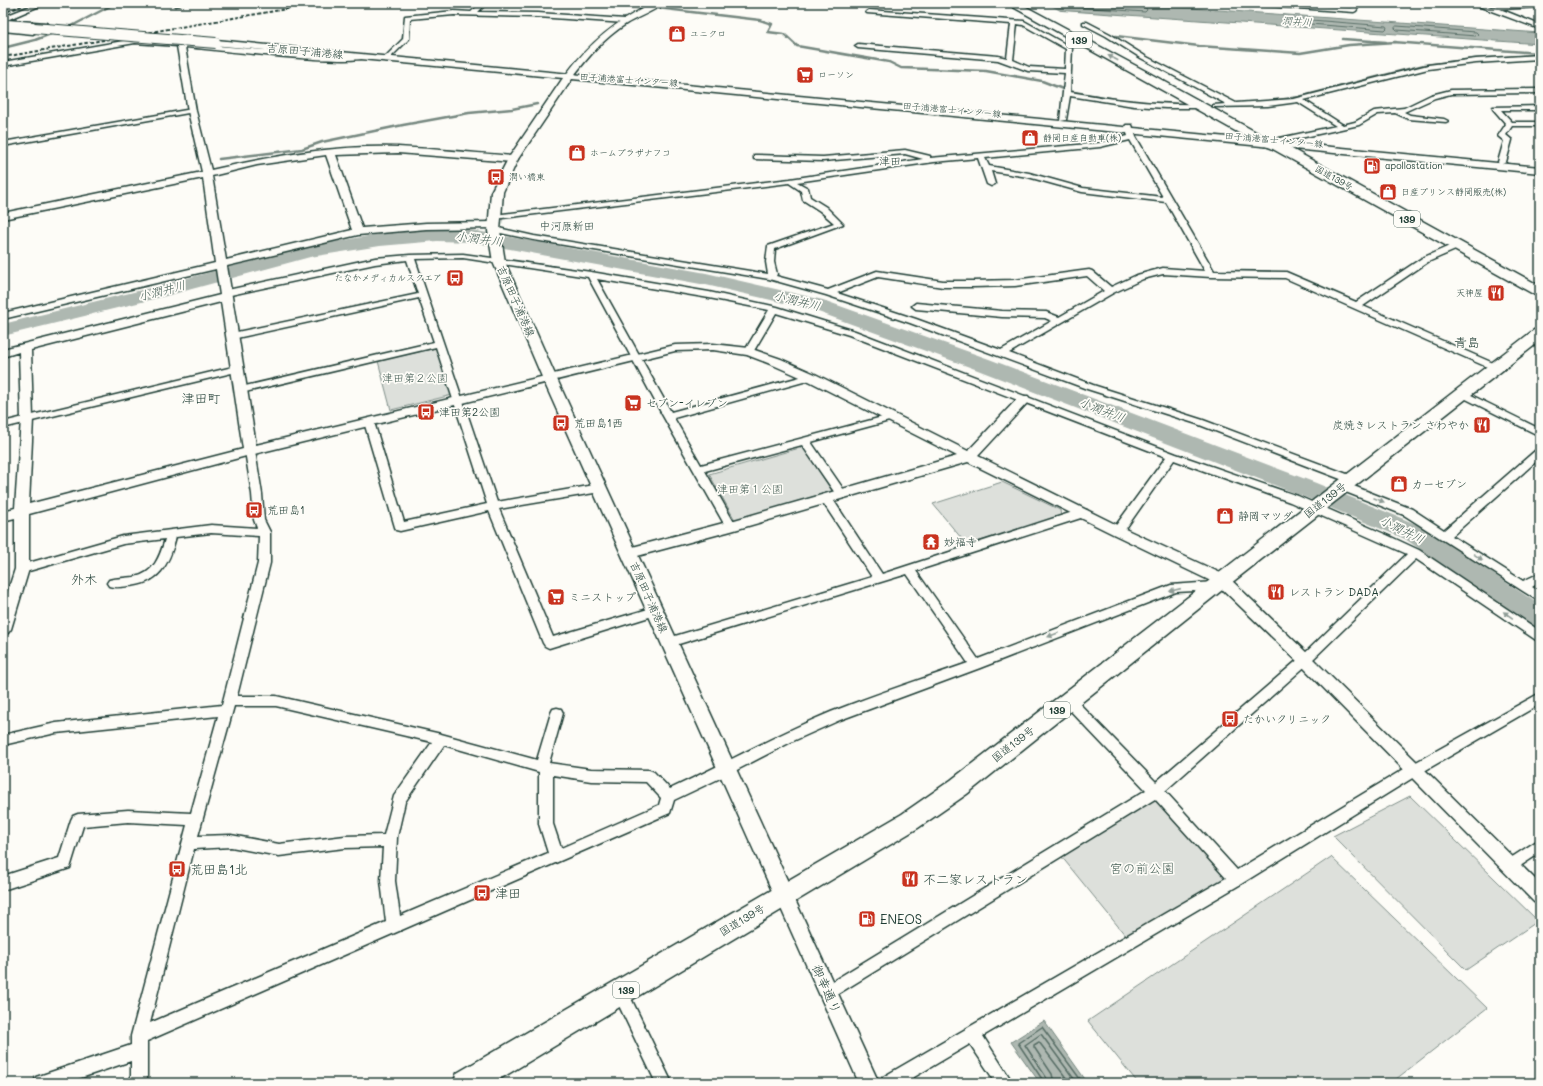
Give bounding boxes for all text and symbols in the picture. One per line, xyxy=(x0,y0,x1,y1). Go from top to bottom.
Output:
water label: 潤井川 xyxy=(1282,13,1312,29)
shop icon: ユニクロ xyxy=(667,24,687,44)
place label: ユニクロ xyxy=(690,28,726,39)
road number: 139 xyxy=(1066,32,1092,48)
street label: 吉原田子浦港線 xyxy=(266,40,344,61)
one-way arrow xyxy=(1107,54,1119,61)
supermarket icon: ローソン xyxy=(795,65,815,85)
place label: ローソン xyxy=(818,69,854,80)
street label: 田子浦港富士インター線 xyxy=(579,71,679,88)
street label: 田子浦港富士インター線 xyxy=(902,100,1002,119)
shop icon: 静岡日産自動車(株) xyxy=(1020,128,1040,148)
street label: 田子浦港富士インター線 xyxy=(1224,130,1324,149)
place label: 静岡日産自動車(株) xyxy=(1043,132,1121,143)
shop icon: ホームプラザナフコ xyxy=(567,143,587,163)
place label: ホームプラザナフコ xyxy=(590,147,671,158)
district label: 津田 xyxy=(879,153,901,168)
fuel station icon: apollostation xyxy=(1362,156,1382,176)
place label: apollostation xyxy=(1385,160,1442,171)
street label: 国道139号 xyxy=(1313,163,1355,192)
bus stop icon: 潤い橋東 xyxy=(486,167,506,187)
place label: 潤い橋東 xyxy=(509,171,545,182)
shop icon: 日産プリンス静岡販売(株) xyxy=(1378,182,1398,202)
place label: 日産プリンス静岡販売(株) xyxy=(1401,186,1506,197)
road number: 139 xyxy=(1394,211,1420,227)
district label: 中河原新田 xyxy=(540,218,595,233)
water label: 小潤井川 xyxy=(454,227,504,249)
street label: 吉原田子浦港線 xyxy=(494,263,539,339)
bus stop icon: たなかメディカルスクエア xyxy=(445,268,465,288)
place label: たなかメディカルスクエア xyxy=(334,272,442,283)
water label: 小潤井川 xyxy=(136,276,187,304)
restaurant icon: 天神屋 xyxy=(1486,283,1506,303)
water label: 小潤井川 xyxy=(772,286,822,314)
place label: 天神屋 xyxy=(1456,287,1483,298)
district label: 青島 xyxy=(1454,333,1480,350)
park label: 津田第２公園 xyxy=(382,370,448,385)
district label: 津田町 xyxy=(181,389,221,406)
supermarket icon: セブン-イレブン xyxy=(623,393,643,413)
water label: 小潤井川 xyxy=(1077,393,1128,425)
place label: セブン-イレブン xyxy=(646,395,728,410)
bus stop icon: 津田第2公園 xyxy=(416,402,436,422)
place label: 津田第2公園 xyxy=(439,404,500,419)
bus stop icon: 荒田島1西 xyxy=(551,413,571,433)
place label: 荒田島1西 xyxy=(574,415,623,430)
restaurant icon: 炭焼きレストラン さわやか xyxy=(1472,415,1492,435)
place label: 炭焼きレストラン さわやか xyxy=(1333,417,1469,432)
shop icon: カーセブン xyxy=(1389,474,1409,494)
place label: カーセブン xyxy=(1412,476,1467,491)
street label: 国道139号 xyxy=(1300,478,1349,521)
park label: 津田第１公園 xyxy=(717,481,783,496)
one-way arrow xyxy=(1373,498,1385,504)
bus stop icon: 荒田島1 xyxy=(244,500,264,520)
place label: 荒田島1 xyxy=(267,502,305,517)
shop icon: 静岡マツダ xyxy=(1215,506,1235,526)
place label: 静岡マツダ xyxy=(1238,508,1293,523)
water label: 小潤井川 xyxy=(1377,511,1428,547)
temple icon: 妙福寺 xyxy=(921,532,941,552)
place label: 妙福寺 xyxy=(944,534,977,549)
one-way arrow xyxy=(1473,553,1483,561)
street label: 吉原田子浦港線 xyxy=(627,559,672,635)
district label: 外木 xyxy=(71,570,97,587)
restaurant icon: レストラン DADA xyxy=(1266,582,1286,602)
place label: レストラン DADA xyxy=(1289,584,1379,599)
supermarket icon: ミニストップ xyxy=(546,587,566,607)
one-way arrow xyxy=(1169,587,1181,593)
place label: ミニストップ xyxy=(569,589,636,604)
one-way arrow xyxy=(1503,611,1513,619)
one-way arrow xyxy=(1047,633,1059,639)
road number: 139 xyxy=(1044,702,1070,718)
bus stop icon: たかいクリニック xyxy=(1220,709,1240,729)
place label: たかいクリニック xyxy=(1243,711,1331,726)
street label: 国道139号 xyxy=(988,722,1037,765)
bus stop icon: 荒田島1北 xyxy=(167,859,187,879)
park label: 宮の前公園 xyxy=(1109,859,1175,876)
place label: 荒田島1北 xyxy=(190,860,248,877)
restaurant icon: 不二家レストラン xyxy=(900,869,920,889)
place label: 不二家レストラン xyxy=(923,870,1028,887)
bus stop icon: 津田 xyxy=(472,883,492,903)
place label: 津田 xyxy=(495,884,521,901)
street label: 国道139号 xyxy=(716,900,767,939)
fuel station icon: ENEOS xyxy=(857,909,877,929)
place label: ENEOS xyxy=(880,910,922,927)
street label: 御幸通り xyxy=(809,962,846,1016)
road number: 139 xyxy=(613,982,639,998)

